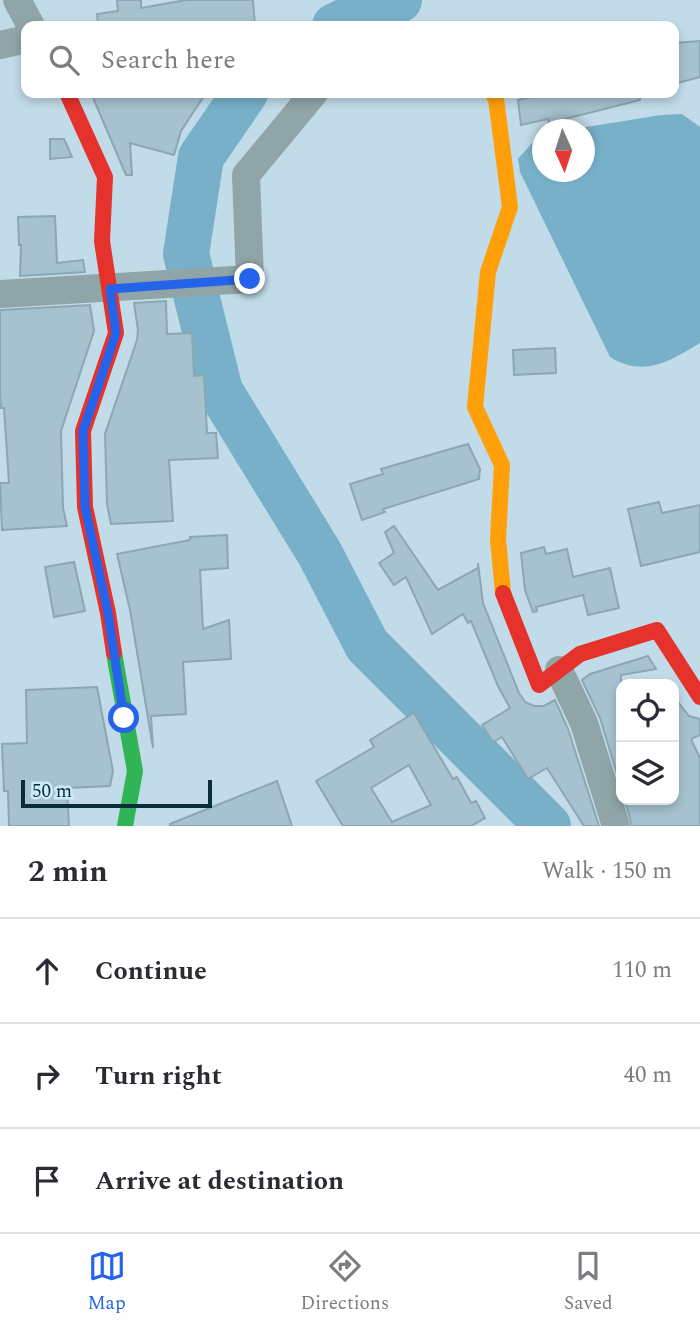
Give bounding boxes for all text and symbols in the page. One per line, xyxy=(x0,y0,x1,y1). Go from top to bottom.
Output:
search box xyxy=(21,21,679,98)
text: Search here xyxy=(101,40,236,80)
icon: search xyxy=(45,41,83,79)
north arrow xyxy=(532,119,595,182)
route end xyxy=(234,263,265,294)
map controls xyxy=(616,679,679,805)
button: locate xyxy=(616,679,679,742)
route start xyxy=(108,702,139,733)
button: layers xyxy=(616,742,679,805)
scale bar xyxy=(21,777,212,809)
text: 50 m xyxy=(32,777,72,806)
text: 2 min xyxy=(28,849,108,895)
text: Walk · 150 m xyxy=(542,854,672,889)
text: Continue xyxy=(95,951,207,991)
icon: ahead xyxy=(28,952,66,990)
text: 110 m xyxy=(612,953,672,988)
text: Turn right xyxy=(95,1056,222,1096)
icon: right xyxy=(28,1057,66,1095)
text: 40 m xyxy=(623,1058,672,1093)
text: Arrive at destination xyxy=(95,1161,344,1201)
icon: arrive xyxy=(28,1162,66,1200)
tab: Map xyxy=(87,1247,126,1318)
tab: Directions xyxy=(300,1247,389,1318)
tab: Saved xyxy=(564,1247,613,1318)

